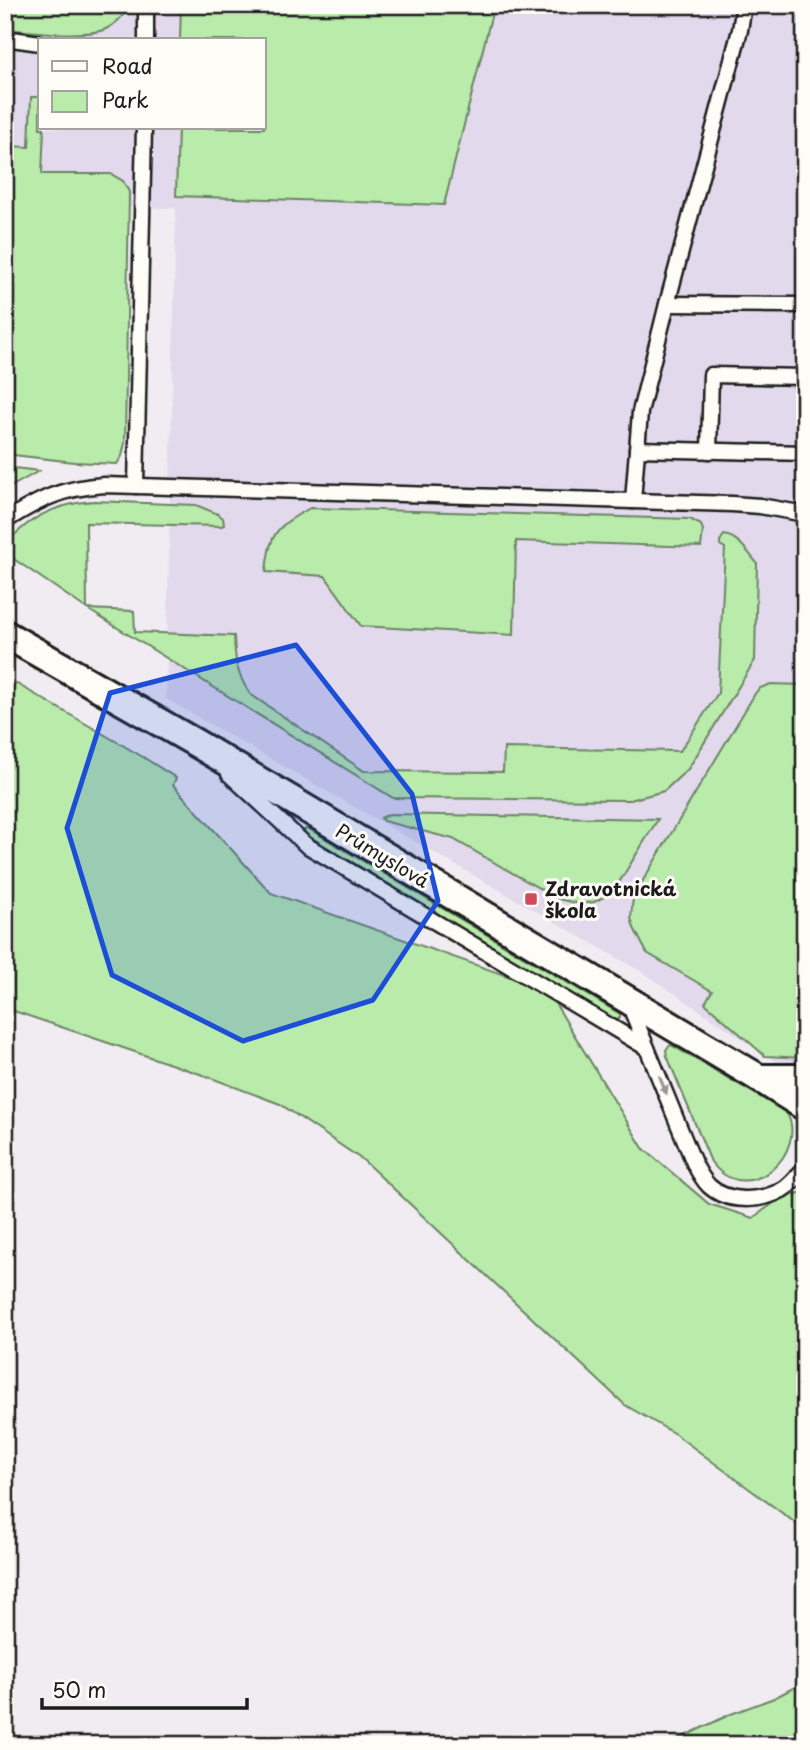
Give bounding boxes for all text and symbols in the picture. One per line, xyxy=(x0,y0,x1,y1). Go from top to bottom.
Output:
legend xyxy=(38,38,266,130)
text: Road xyxy=(102,49,153,81)
text: Park xyxy=(102,83,149,115)
street label: Průmyslová xyxy=(331,816,435,894)
place label: Zdravotnická škola xyxy=(545,874,677,924)
marker: Zdravotnická škola xyxy=(523,891,539,907)
one-way arrow xyxy=(657,1075,668,1096)
scale bar xyxy=(42,1666,247,1710)
text: 50 m xyxy=(52,1673,106,1705)

